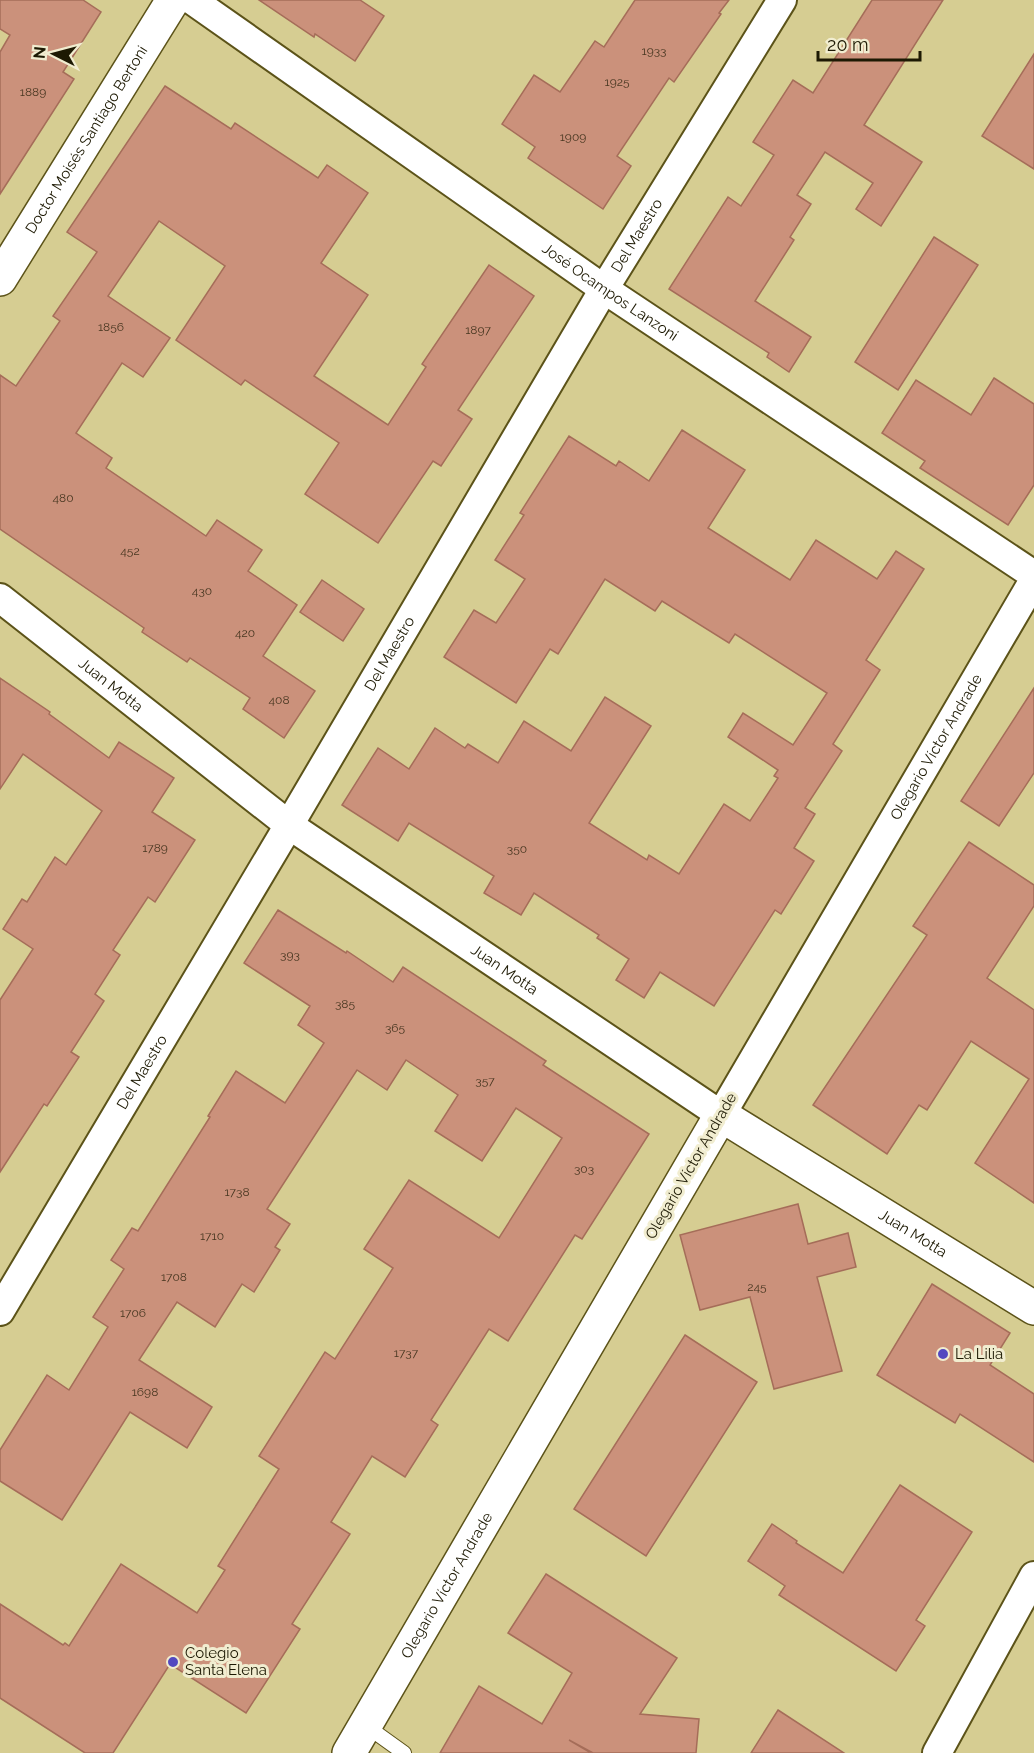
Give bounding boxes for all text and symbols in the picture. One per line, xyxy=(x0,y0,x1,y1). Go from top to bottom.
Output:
north arrow xyxy=(24,24,84,84)
scale bar xyxy=(818,24,920,62)
text: 20 m xyxy=(827,34,869,55)
street label: Doctor Moisés Santiago Bertoni xyxy=(21,43,151,237)
house number: 1933 xyxy=(642,44,666,58)
text: N xyxy=(29,45,50,60)
house number: 1925 xyxy=(605,75,630,89)
house number: 1889 xyxy=(20,85,46,99)
house number: 1909 xyxy=(560,130,586,144)
street label: Del Maestro xyxy=(607,195,667,276)
street label: José Ocampos Lanzoni xyxy=(539,239,681,345)
house number: 1856 xyxy=(98,320,124,334)
house number: 1897 xyxy=(465,323,491,337)
house number: 480 xyxy=(52,491,74,505)
house number: 452 xyxy=(120,544,140,558)
house number: 430 xyxy=(192,584,212,598)
street label: Del Maestro xyxy=(361,613,419,694)
house number: 420 xyxy=(235,626,255,640)
street label: Juan Motta xyxy=(75,654,147,716)
street label: Olegario Víctor Andrade xyxy=(887,671,986,823)
house number: 408 xyxy=(268,693,290,707)
house number: 1789 xyxy=(142,841,168,855)
house number: 350 xyxy=(507,842,527,856)
street label: Juan Motta xyxy=(468,941,541,999)
house number: 393 xyxy=(280,948,300,962)
house number: 385 xyxy=(335,997,355,1011)
house number: 365 xyxy=(385,1021,406,1035)
street label: Del Maestro xyxy=(113,1032,171,1112)
house number: 357 xyxy=(475,1074,495,1088)
street label: Olegario Víctor Andrade xyxy=(642,1089,740,1242)
house number: 303 xyxy=(574,1162,594,1176)
house number: 1738 xyxy=(224,1185,250,1199)
street label: Juan Motta xyxy=(875,1205,950,1261)
house number: 1710 xyxy=(200,1229,224,1243)
house number: 1708 xyxy=(161,1270,187,1284)
house number: 245 xyxy=(747,1280,767,1294)
house number: 1706 xyxy=(120,1306,146,1320)
place label: La Lilia xyxy=(955,1345,1003,1363)
house number: 1737 xyxy=(394,1346,419,1360)
marker: La Lilia xyxy=(936,1347,950,1361)
house number: 1698 xyxy=(132,1385,158,1399)
street label: Olegario Víctor Andrade xyxy=(397,1509,496,1662)
place label: Colegio Santa Elena xyxy=(185,1644,267,1679)
marker: Colegio Santa Elena xyxy=(166,1655,180,1669)

